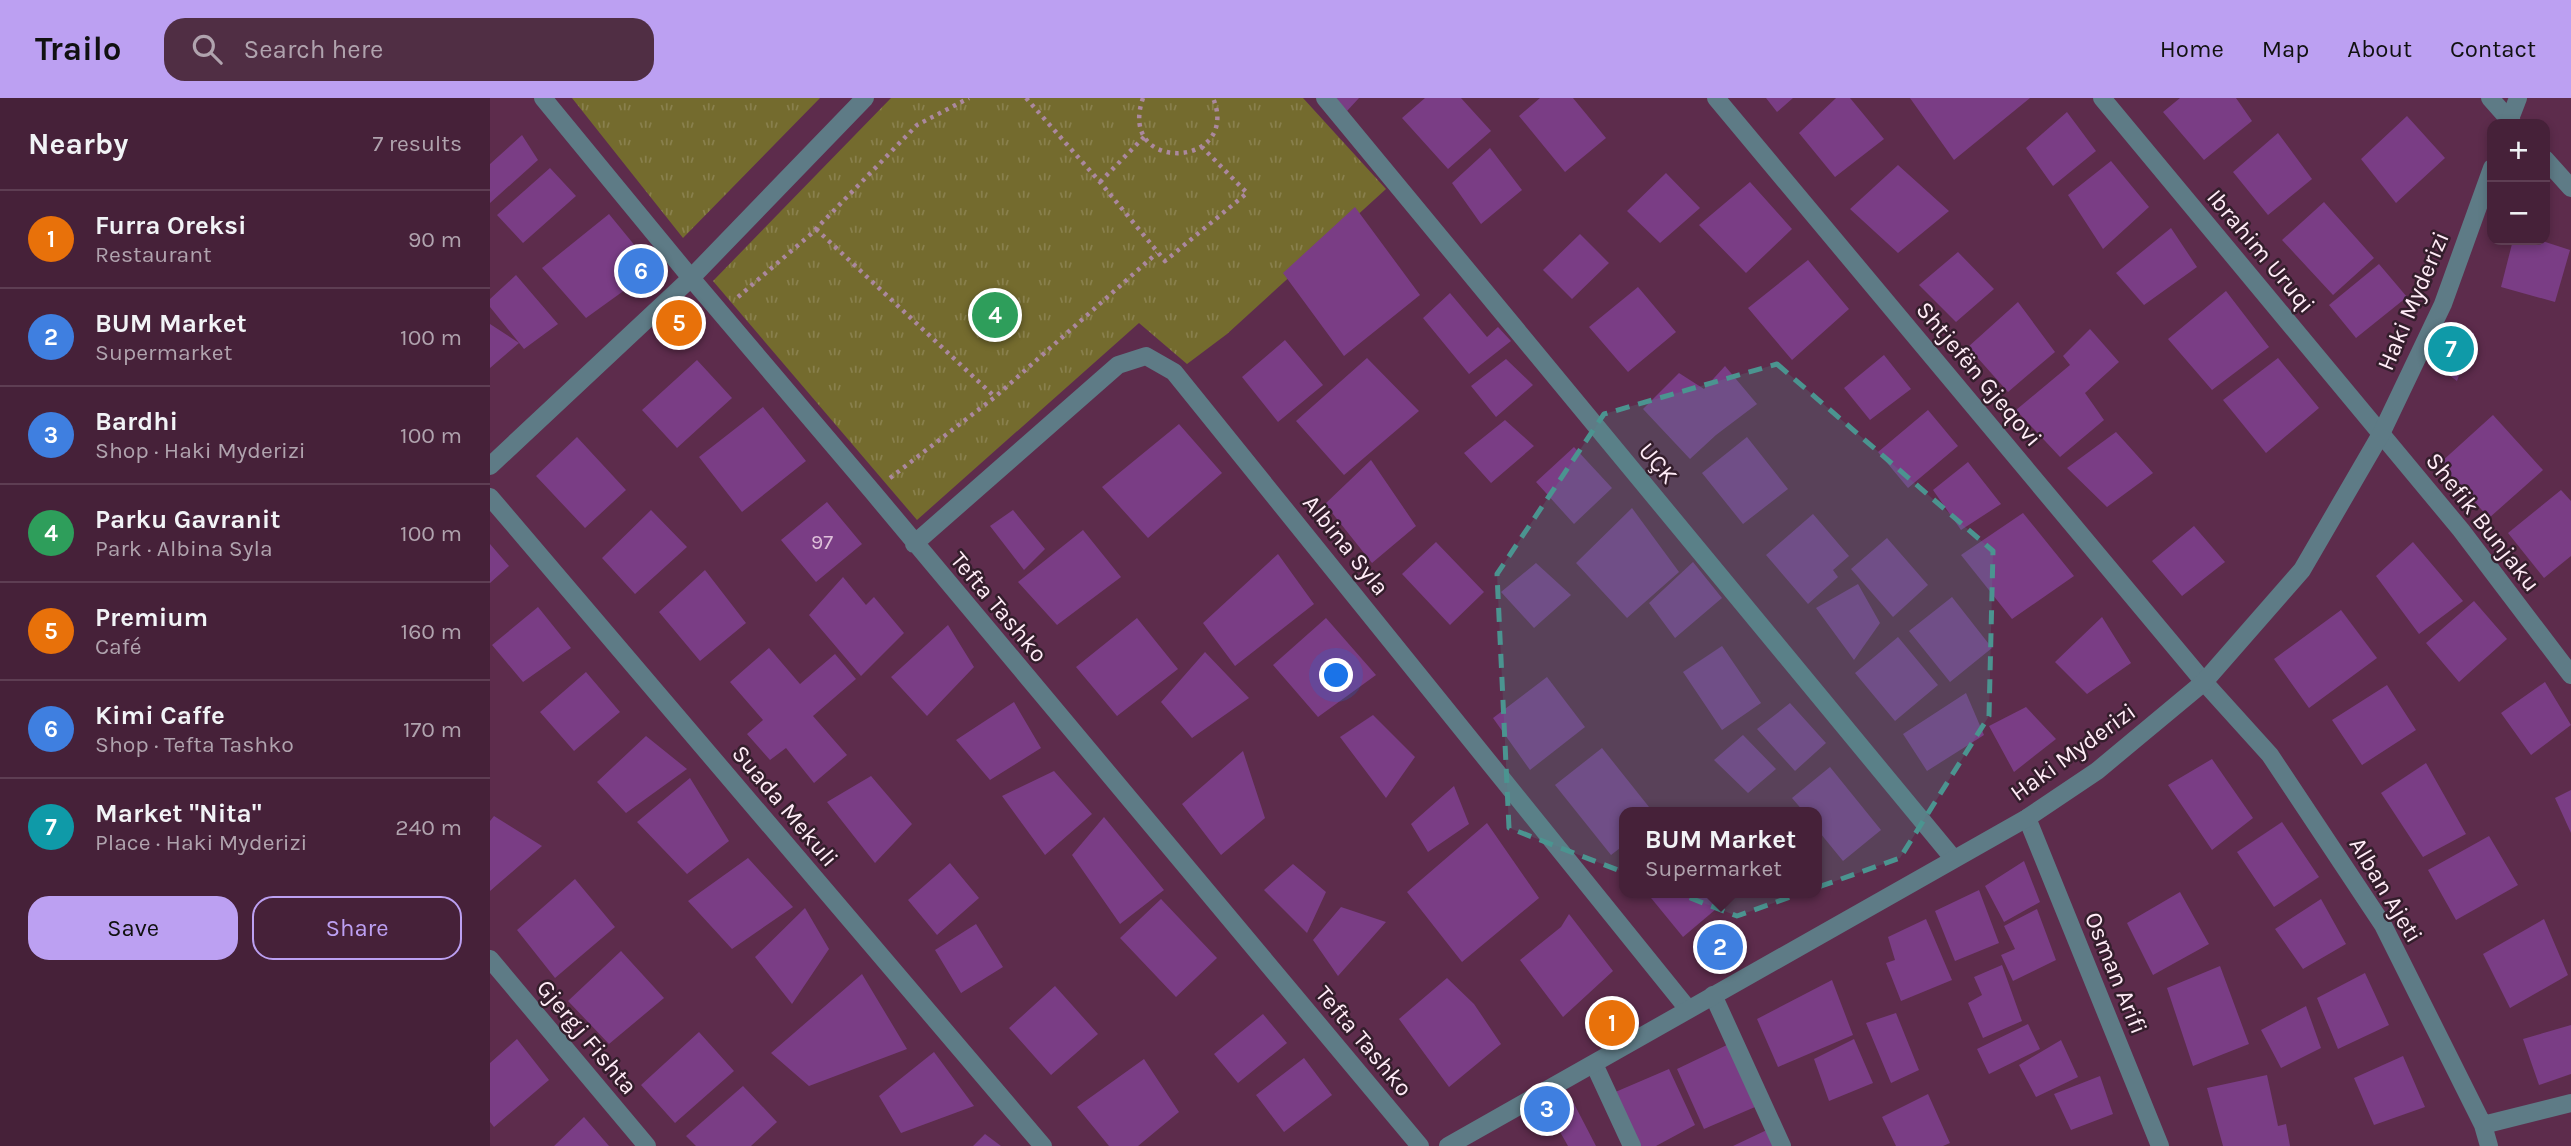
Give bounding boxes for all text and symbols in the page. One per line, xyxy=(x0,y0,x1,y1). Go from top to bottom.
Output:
search box xyxy=(164,18,654,81)
text: Trailo xyxy=(35,30,122,68)
icon: search xyxy=(188,30,226,68)
text: Search here xyxy=(244,34,383,65)
text: Home xyxy=(2160,35,2224,63)
text: Map xyxy=(2262,35,2309,63)
text: About xyxy=(2347,35,2412,63)
text: Contact xyxy=(2450,35,2536,63)
map controls xyxy=(2487,119,2550,245)
button: + xyxy=(2487,119,2550,182)
text: Nearby xyxy=(28,126,128,162)
text: 7 results xyxy=(372,130,462,157)
button: − xyxy=(2487,182,2550,245)
street label: Ibrahim Uruqi xyxy=(2201,184,2321,318)
text: Furra Oreksi xyxy=(95,210,246,241)
text: 1 xyxy=(47,226,55,253)
text: 90 m xyxy=(408,226,462,253)
street label: Haki Myderizi xyxy=(2371,227,2455,375)
text: Restaurant xyxy=(95,241,212,268)
pin: 6 xyxy=(618,245,664,297)
pin: 4 xyxy=(972,289,1018,341)
street label: Shtjefën Gjeqovi xyxy=(1910,296,2048,452)
pin: 5 xyxy=(656,297,702,349)
text: BUM Market xyxy=(95,308,247,339)
pin: 7 xyxy=(2428,323,2474,375)
text: 2 xyxy=(44,324,58,351)
text: 100 m xyxy=(400,324,462,351)
text: Supermarket xyxy=(95,339,232,366)
text: Bardhi xyxy=(95,406,178,437)
text: 3 xyxy=(44,422,58,449)
text: 100 m xyxy=(400,422,462,449)
text: Shop · Haki Myderizi xyxy=(95,437,306,464)
street label: UÇK xyxy=(1633,437,1683,490)
street label: Shefik Bunjaku xyxy=(2420,447,2546,597)
street label: Albina Syla xyxy=(1297,489,1395,601)
text: Parku Gavranit xyxy=(95,504,280,535)
text: 4 xyxy=(44,520,58,547)
text: 100 m xyxy=(400,520,462,547)
house number: 97 xyxy=(811,530,833,554)
text: Park · Albina Syla xyxy=(95,535,273,562)
street label: Tefta Tashko xyxy=(945,546,1053,668)
text: Premium xyxy=(95,602,208,633)
text: 5 xyxy=(44,618,58,645)
text: 160 m xyxy=(401,618,462,645)
text: Café xyxy=(95,633,141,660)
your location xyxy=(1319,658,1353,692)
street label: Haki Myderizi xyxy=(2005,697,2141,807)
text: Kimi Caffe xyxy=(95,700,225,731)
text: 6 xyxy=(44,716,58,743)
text: 170 m xyxy=(403,716,462,743)
text: Shop · Tefta Tashko xyxy=(95,731,294,758)
street label: Suada Mekuli xyxy=(726,740,844,872)
text: Market "Nita" xyxy=(95,798,262,829)
popup xyxy=(1619,807,1822,898)
text: 7 xyxy=(45,814,57,841)
text: 240 m xyxy=(395,814,462,841)
text: BUM Market xyxy=(1645,824,1796,855)
text: Place · Haki Myderizi xyxy=(95,829,307,856)
street label: Alban Ajeti xyxy=(2344,832,2428,948)
text: Supermarket xyxy=(1645,855,1782,882)
button: Save xyxy=(28,896,238,960)
button: Share xyxy=(252,896,462,960)
street label: Osman Arifi xyxy=(2079,908,2153,1038)
pin: 2 xyxy=(1697,921,1743,973)
street label: Gjergj Fishta xyxy=(531,974,643,1100)
street label: Tefta Tashko xyxy=(1310,980,1418,1102)
pin: 1 xyxy=(1589,997,1635,1049)
pin: 3 xyxy=(1524,1083,1570,1135)

